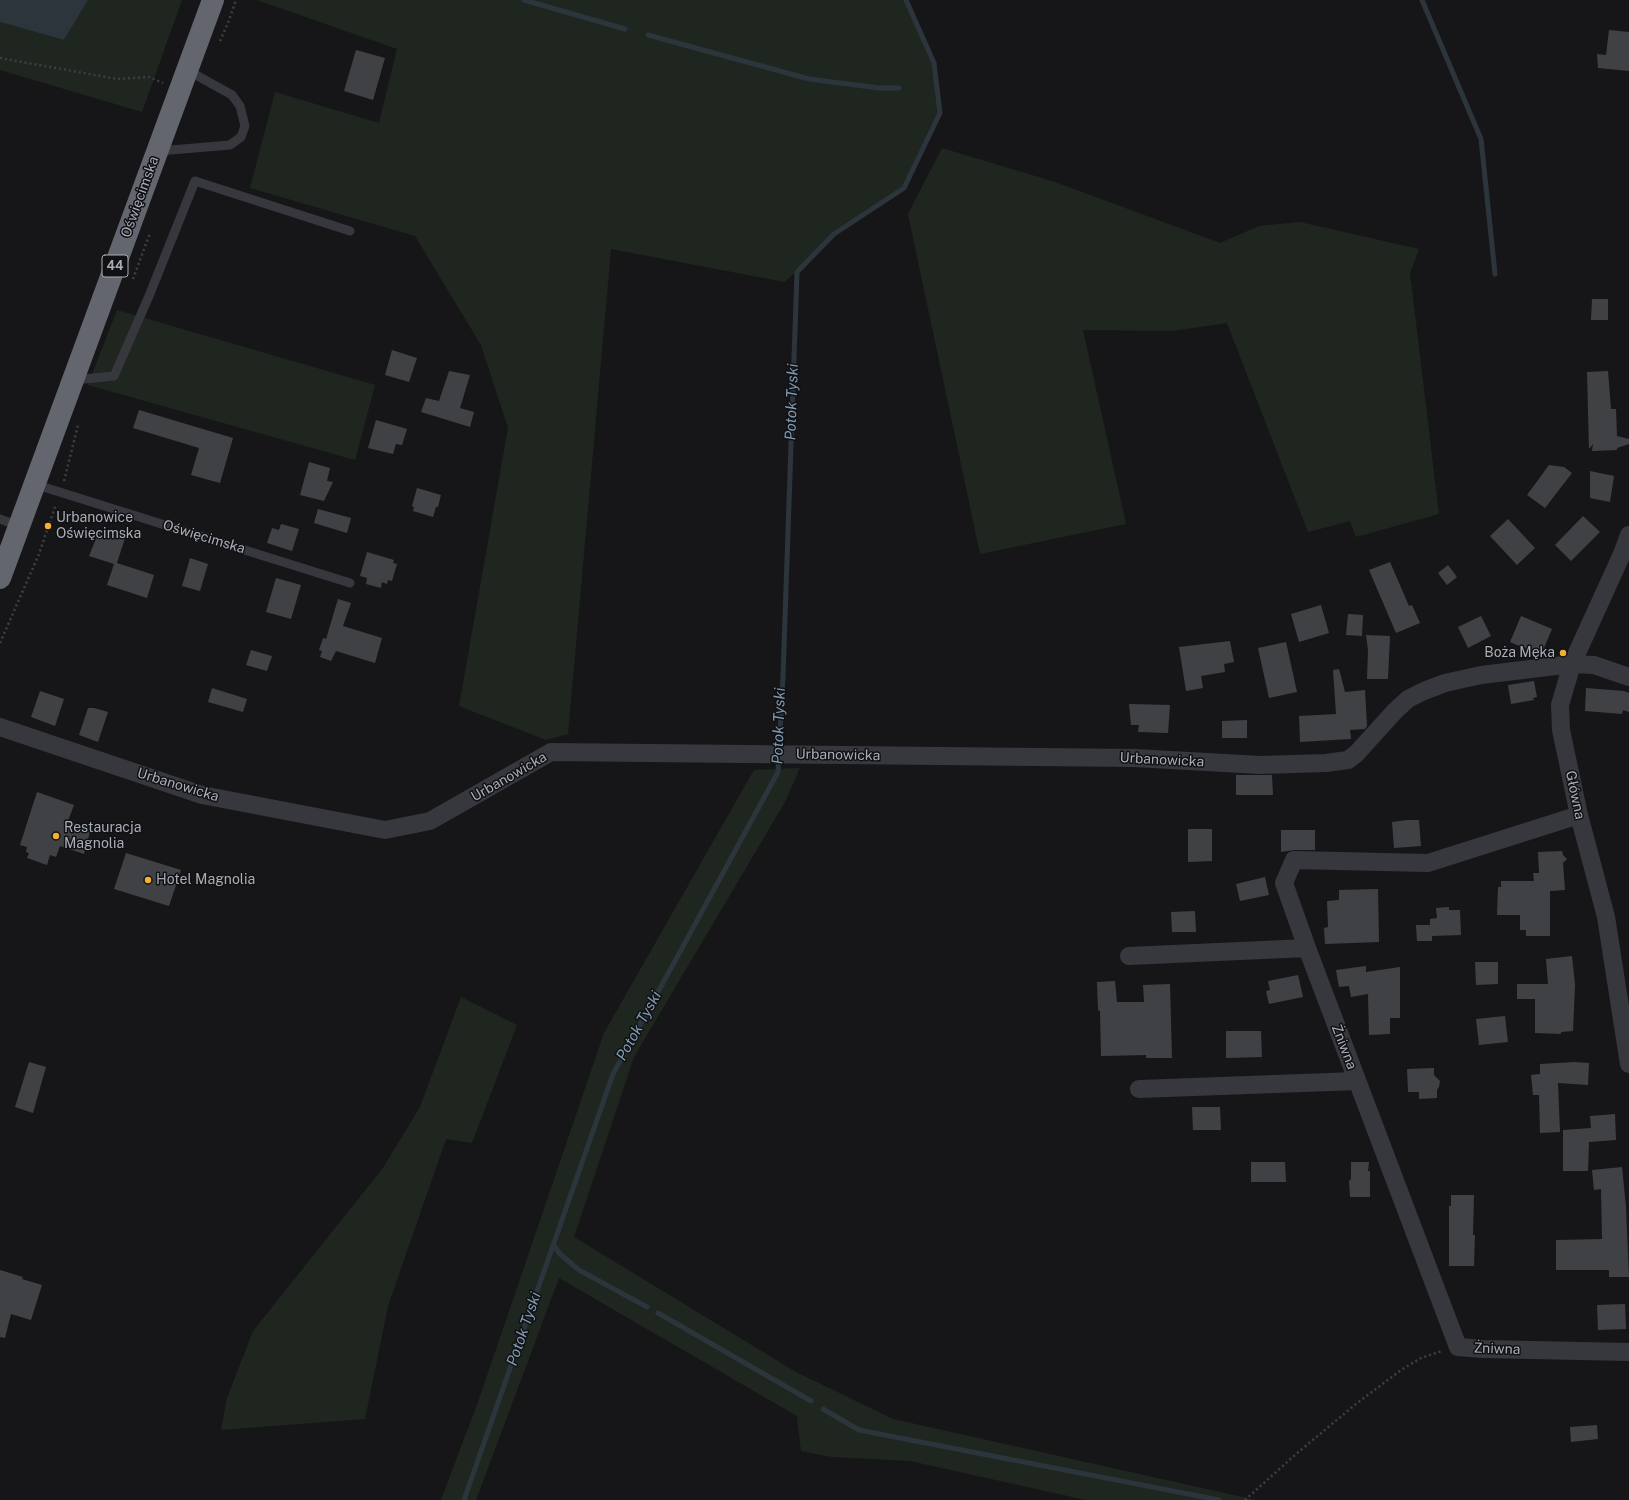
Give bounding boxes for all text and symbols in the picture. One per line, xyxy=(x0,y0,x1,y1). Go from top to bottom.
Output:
street label: Oświęcimska xyxy=(118,154,162,240)
road number: 44 xyxy=(102,255,128,277)
water label: Potok Tyski xyxy=(782,363,802,441)
place label: Urbanowice Oświęcimska xyxy=(56,510,141,542)
street label: Oświęcimska xyxy=(161,517,247,557)
marker: Urbanowice Oświęcimska xyxy=(43,521,53,531)
place label: Boża Męka xyxy=(1484,645,1555,661)
marker: Boża Męka xyxy=(1558,648,1568,658)
water label: Potok Tyski xyxy=(769,687,789,765)
street label: Urbanowicka xyxy=(796,746,880,764)
street label: Urbanowicka xyxy=(468,749,550,805)
street label: Urbanowicka xyxy=(1119,749,1205,771)
street label: Urbanowicka xyxy=(135,765,221,805)
street label: Główna xyxy=(1562,769,1588,821)
place label: Restauracja Magnolia xyxy=(64,820,141,852)
marker: Restauracja Magnolia xyxy=(51,831,61,841)
place label: Hotel Magnolia xyxy=(156,872,255,888)
marker: Hotel Magnolia xyxy=(143,875,153,885)
water label: Potok Tyski xyxy=(613,988,665,1064)
street label: Żniwna xyxy=(1328,1022,1360,1072)
water label: Potok Tyski xyxy=(503,1290,545,1368)
street label: Żniwna xyxy=(1473,1340,1521,1358)

